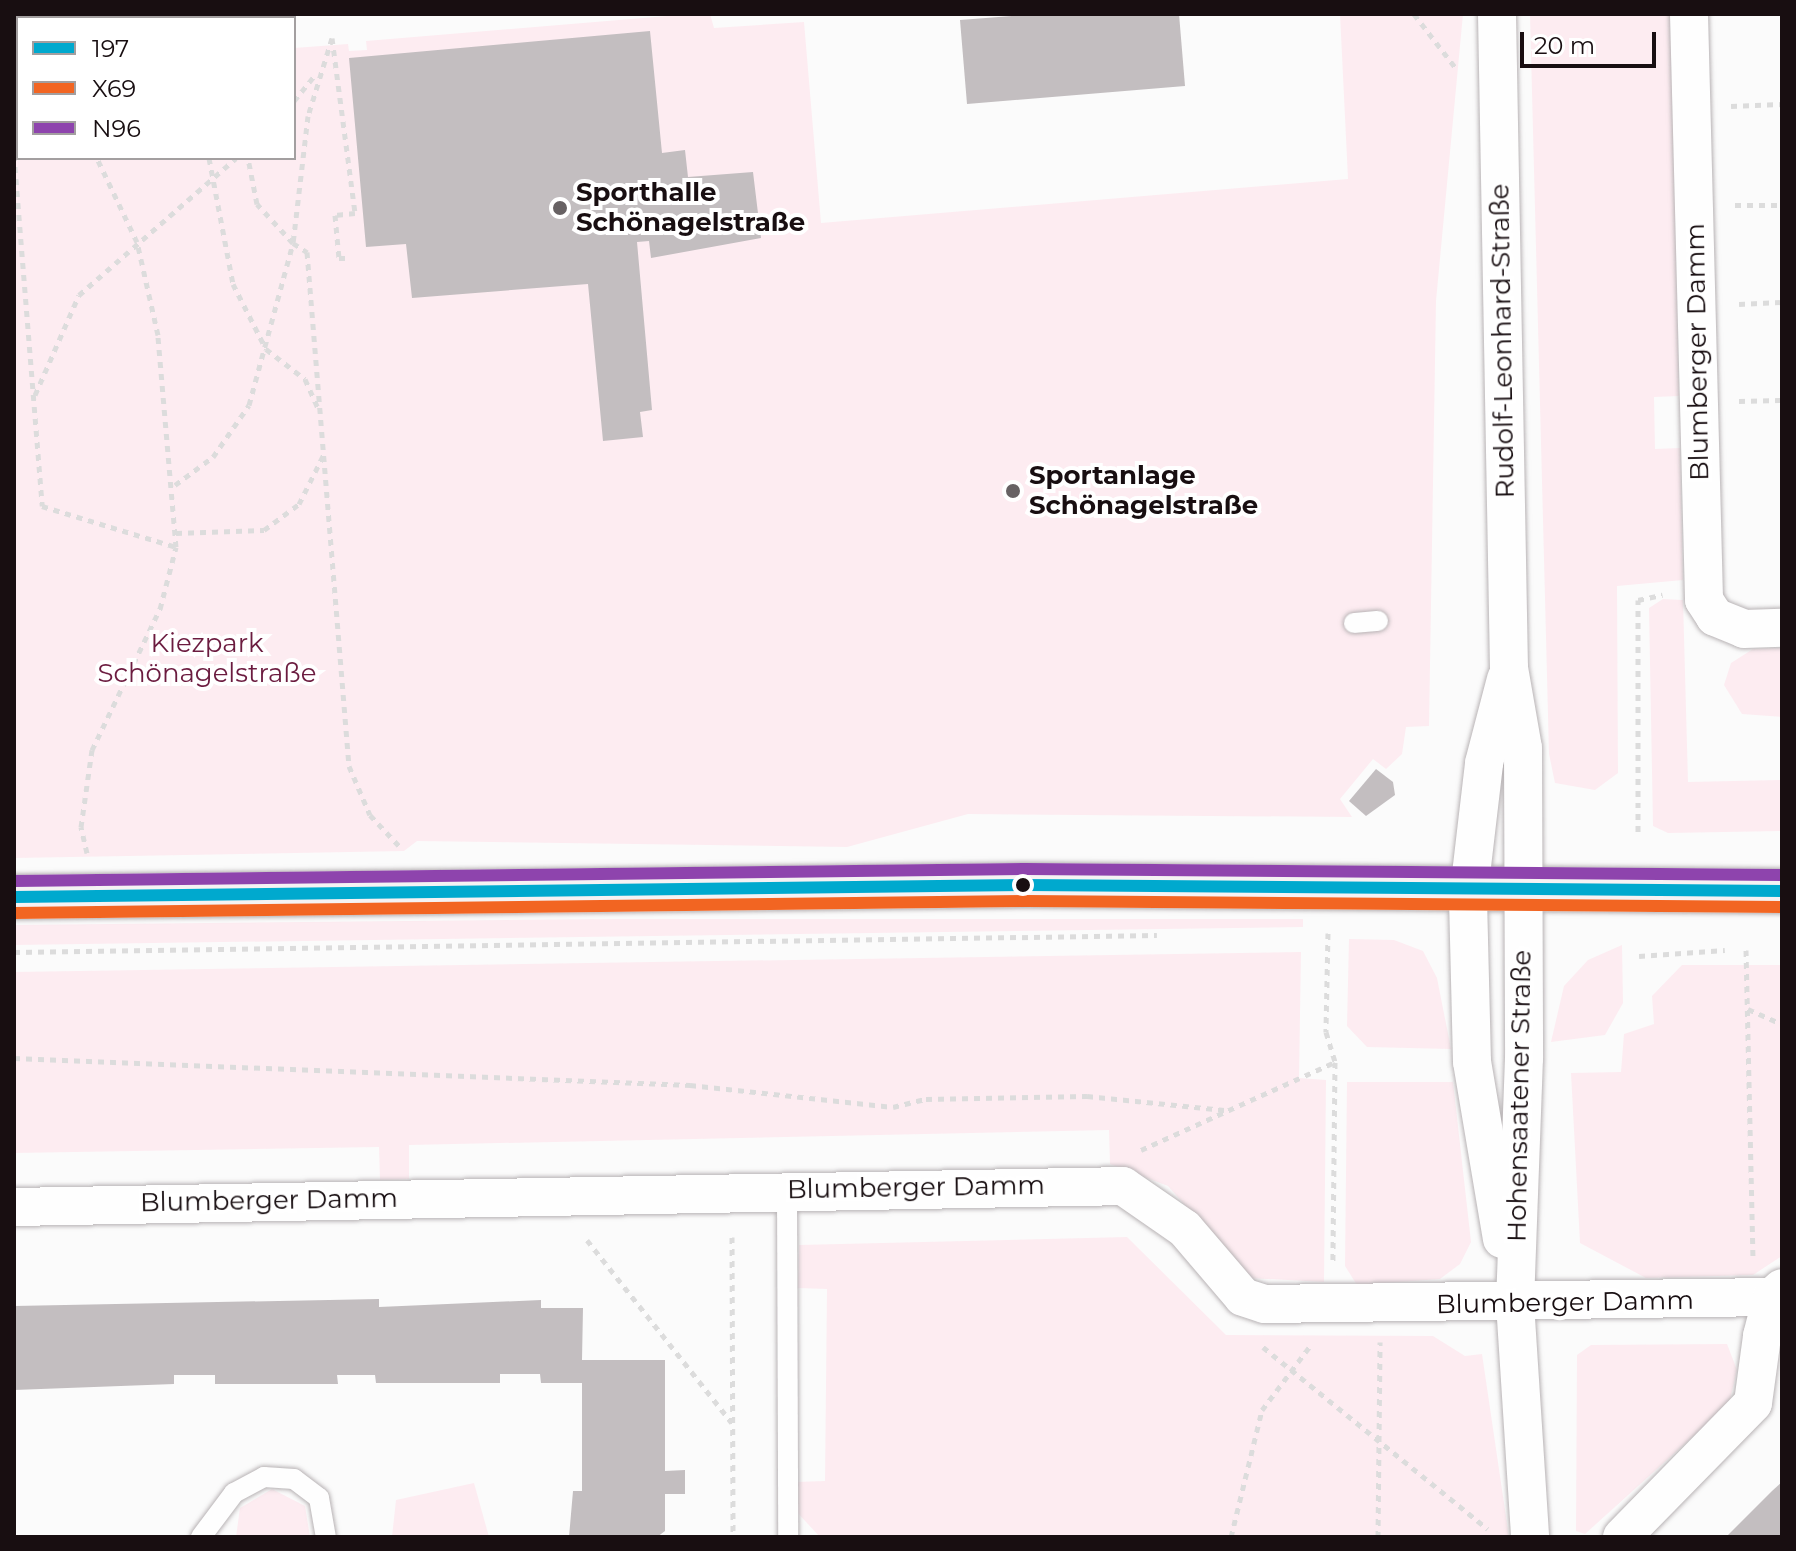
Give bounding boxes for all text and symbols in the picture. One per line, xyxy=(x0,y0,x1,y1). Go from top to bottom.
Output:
legend xyxy=(16,16,296,160)
scale bar xyxy=(1524,16,1660,66)
text: 20 m xyxy=(1534,31,1595,60)
text: 197 xyxy=(92,34,129,63)
text: X69 xyxy=(92,74,136,103)
text: N96 xyxy=(92,114,141,143)
place label: Sporthalle Schönagelstraße xyxy=(576,177,805,238)
street label: Rudolf-Leonhard-Straße xyxy=(1485,183,1521,499)
marker: Sporthalle Schönagelstraße xyxy=(551,199,569,217)
street label: Blumberger Damm xyxy=(1680,223,1716,481)
place label: Sportanlage Schönagelstraße xyxy=(1029,460,1258,522)
marker: Sportanlage Schönagelstraße xyxy=(1004,482,1022,500)
park label: Kiezpark Schönagelstraße xyxy=(98,628,316,690)
unlabelled marker xyxy=(1015,877,1031,893)
street label: Hohensaatener Straße xyxy=(1502,950,1538,1242)
street label: Blumberger Damm xyxy=(787,1170,1045,1206)
street label: Blumberger Damm xyxy=(140,1183,398,1219)
street label: Blumberger Damm xyxy=(1436,1285,1694,1321)

